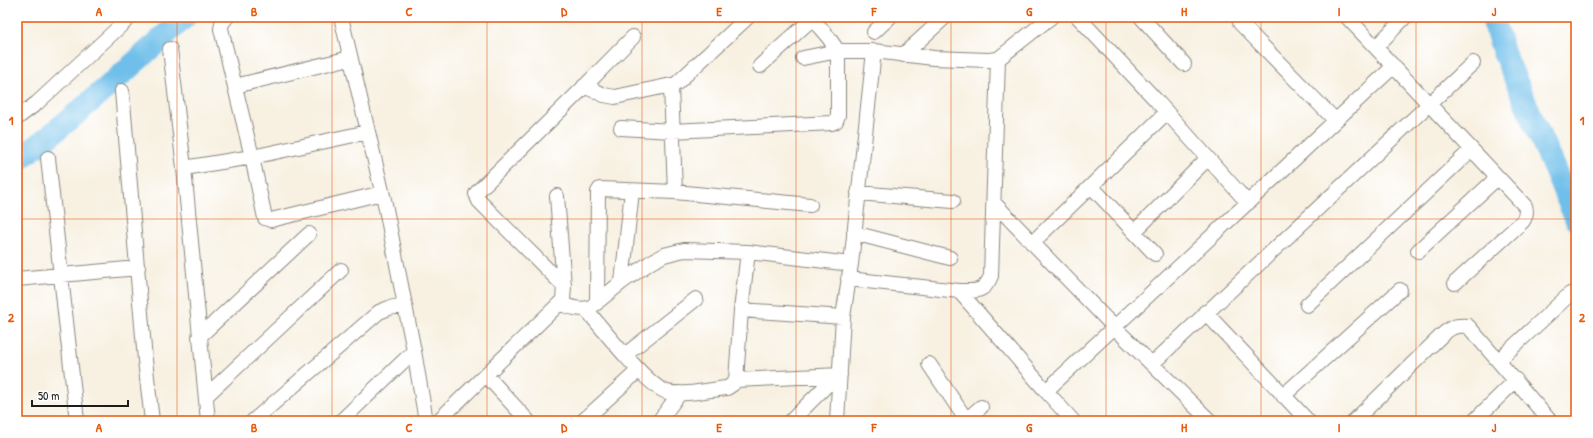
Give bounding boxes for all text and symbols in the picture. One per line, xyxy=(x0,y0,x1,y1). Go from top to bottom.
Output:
text: A xyxy=(96,2,103,20)
text: B xyxy=(251,2,258,20)
text: C xyxy=(405,2,413,20)
text: D xyxy=(561,2,568,20)
text: E xyxy=(716,2,722,20)
text: F xyxy=(871,2,878,20)
text: G xyxy=(1026,2,1033,20)
text: H xyxy=(1181,2,1187,20)
text: I xyxy=(1337,2,1341,20)
text: J xyxy=(1492,2,1497,20)
text: 1 xyxy=(9,111,14,129)
text: 1 xyxy=(1580,111,1585,129)
text: 2 xyxy=(8,308,15,326)
text: 2 xyxy=(1579,308,1586,326)
scale bar xyxy=(32,382,128,408)
text: 50 m xyxy=(38,387,59,404)
text: A xyxy=(96,418,103,436)
text: B xyxy=(251,418,258,436)
text: C xyxy=(405,418,413,436)
text: D xyxy=(561,418,568,436)
text: E xyxy=(716,418,722,436)
text: F xyxy=(871,418,878,436)
text: G xyxy=(1026,418,1033,436)
text: H xyxy=(1181,418,1187,436)
text: I xyxy=(1337,418,1341,436)
text: J xyxy=(1492,418,1497,436)

